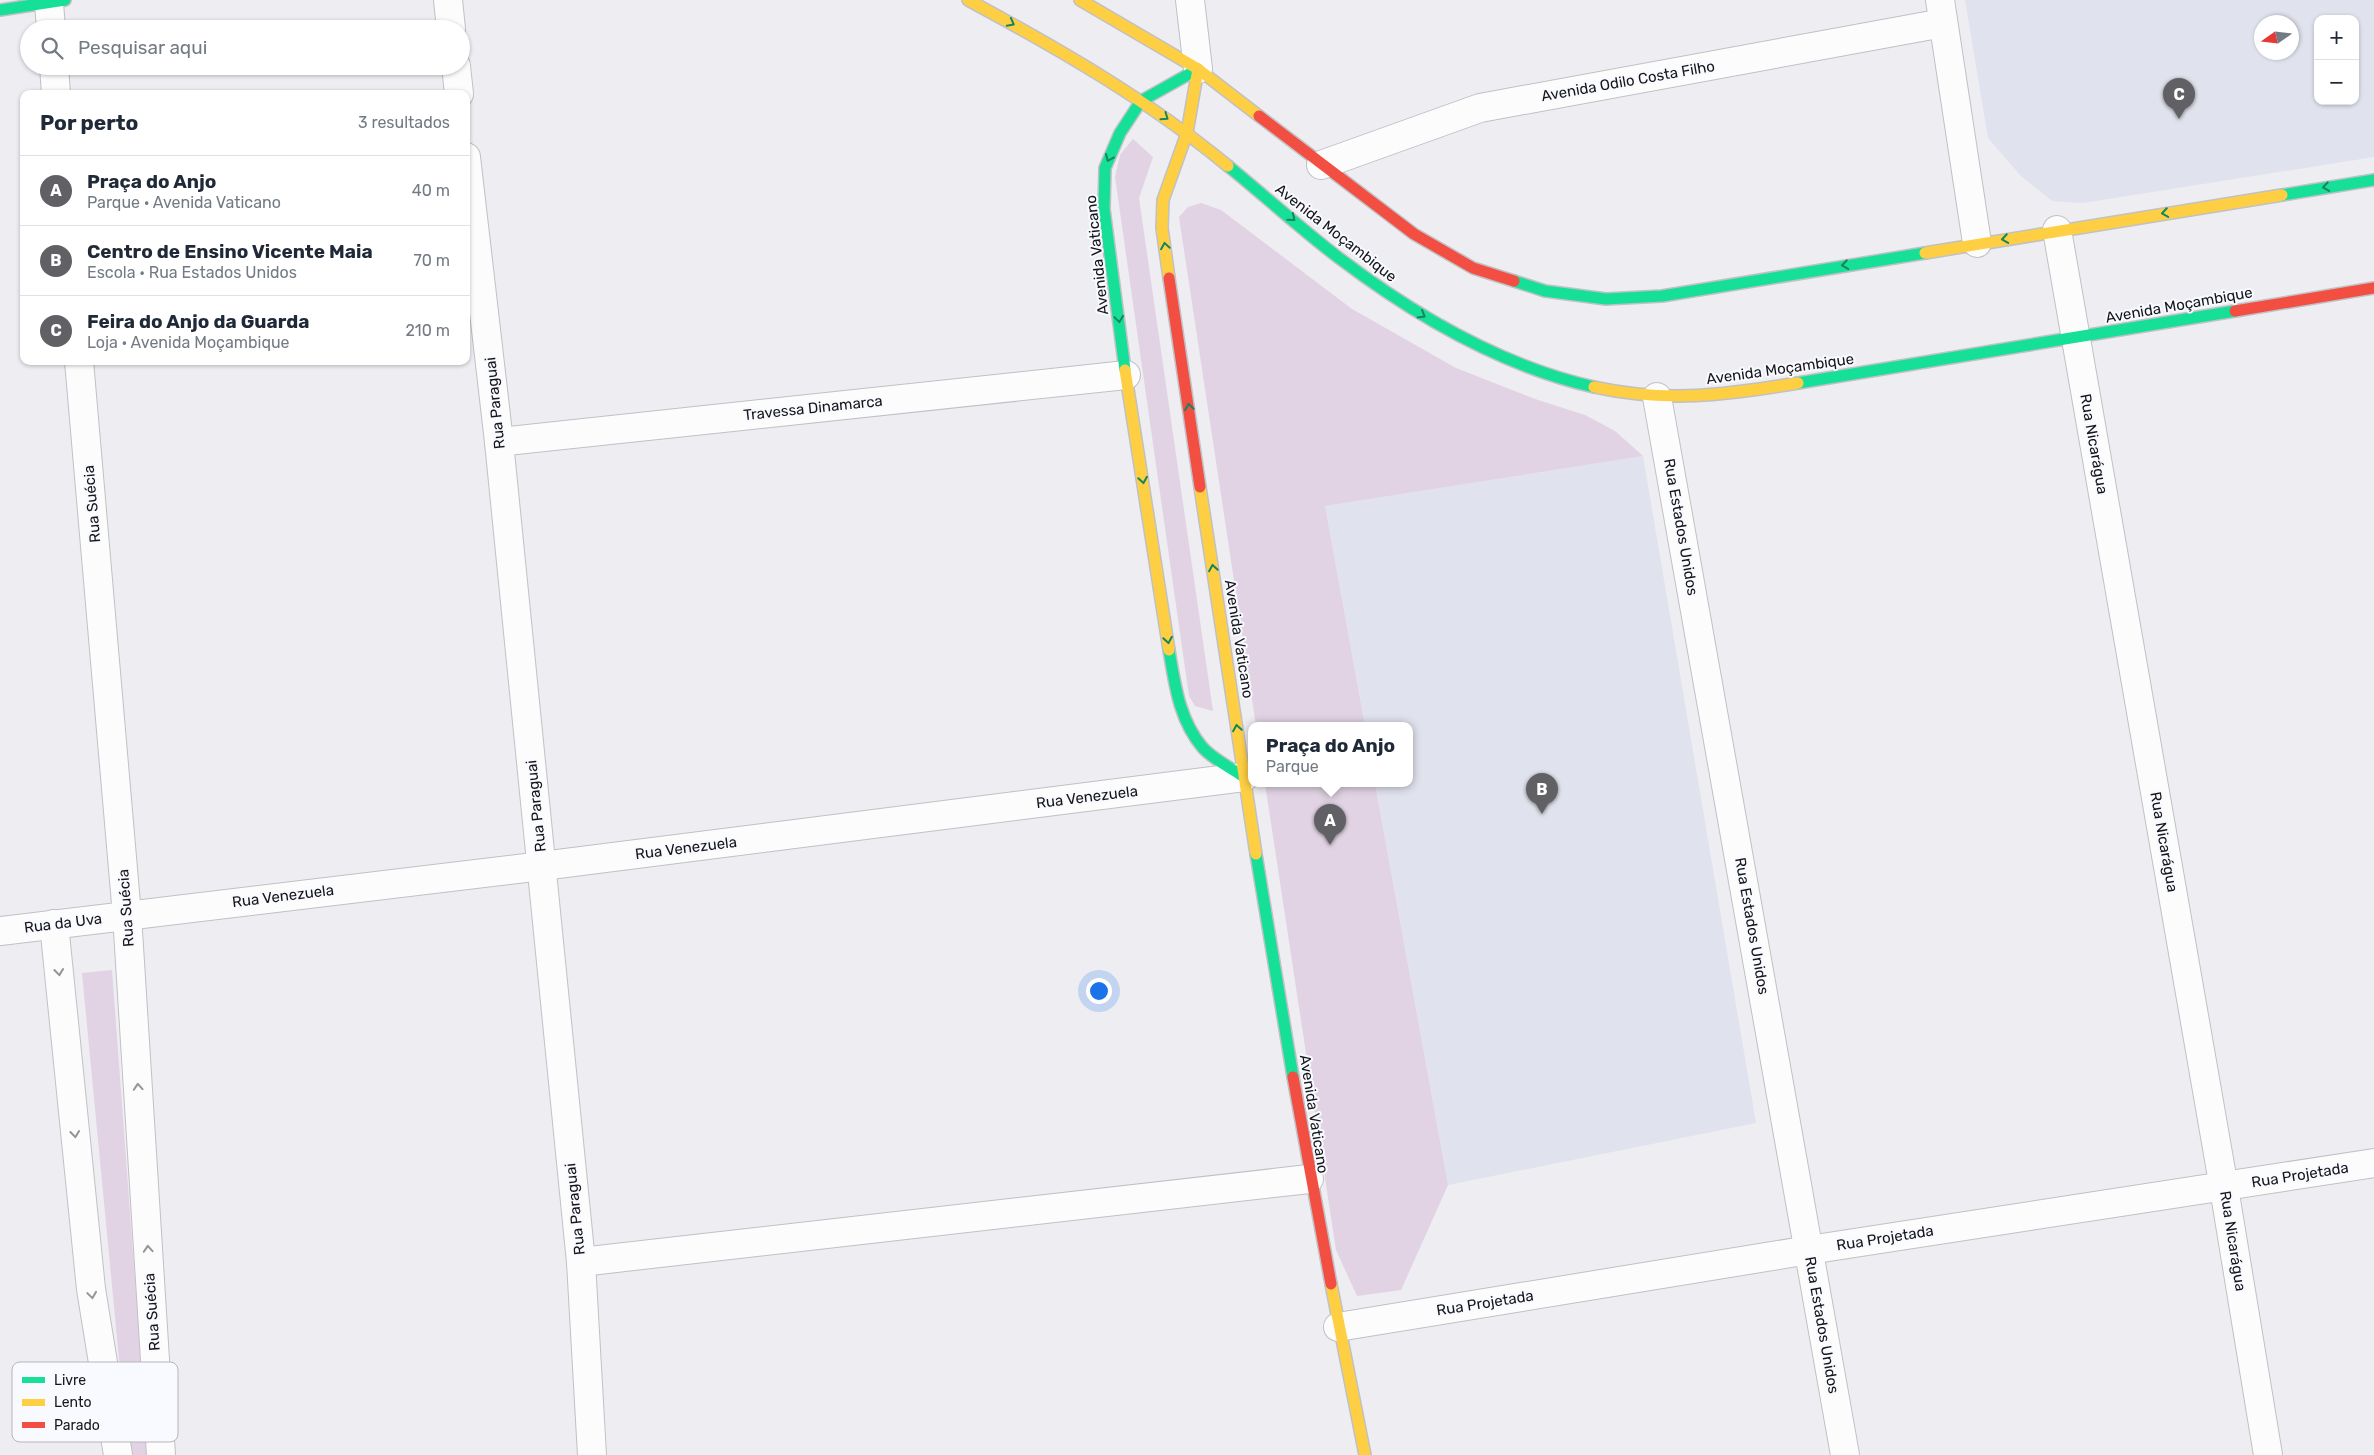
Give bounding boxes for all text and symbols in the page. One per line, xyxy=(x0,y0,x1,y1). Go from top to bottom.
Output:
north arrow xyxy=(2254,15,2299,60)
map controls xyxy=(2314,15,2359,105)
button: + xyxy=(2314,15,2359,60)
one-way arrow xyxy=(1006,17,1015,27)
search box xyxy=(20,20,470,75)
icon: search xyxy=(38,34,66,62)
text: Pesquisar aqui xyxy=(78,36,207,59)
street label: Avenida Odilo Costa Filho xyxy=(1540,57,1716,105)
button: − xyxy=(2314,60,2359,105)
pin: C xyxy=(2163,78,2195,119)
text: Por perto xyxy=(40,110,138,135)
one-way arrow xyxy=(1159,111,1168,120)
text: 3 resultados xyxy=(358,113,450,132)
one-way arrow xyxy=(1105,153,1115,162)
text: Praça do Anjo xyxy=(87,170,216,193)
street label: Avenida Moçambique xyxy=(1272,180,1400,286)
text: A xyxy=(50,181,62,200)
text: 40 m xyxy=(412,181,450,200)
one-way arrow xyxy=(2322,182,2330,192)
text: Parque · Avenida Vaticano xyxy=(87,193,281,212)
street label: Avenida Vaticano xyxy=(1082,194,1112,316)
one-way arrow xyxy=(2161,207,2169,218)
one-way arrow xyxy=(1286,213,1295,221)
one-way arrow xyxy=(2001,233,2009,243)
text: Centro de Ensino Vicente Maia xyxy=(87,240,373,263)
one-way arrow xyxy=(1160,242,1170,251)
text: B xyxy=(50,251,62,270)
text: 70 m xyxy=(413,251,450,270)
one-way arrow xyxy=(1840,260,1849,270)
text: Escola · Rua Estados Unidos xyxy=(87,263,297,282)
street label: Avenida Moçambique xyxy=(2104,283,2254,327)
one-way arrow xyxy=(1417,309,1426,319)
text: Feira do Anjo da Guarda xyxy=(87,310,309,333)
one-way arrow xyxy=(1113,315,1124,323)
text: C xyxy=(50,321,62,340)
text: 210 m xyxy=(405,321,450,340)
text: Loja · Avenida Moçambique xyxy=(87,333,290,352)
street label: Avenida Moçambique xyxy=(1705,350,1855,388)
street label: Rua Paraguai xyxy=(481,356,509,450)
street label: Travessa Dinamarca xyxy=(742,392,884,424)
street label: Rua Nicarágua xyxy=(2076,392,2112,496)
one-way arrow xyxy=(1184,403,1194,411)
street label: Rua Estados Unidos xyxy=(1660,457,1702,597)
street label: Rua Suécia xyxy=(80,464,104,544)
one-way arrow xyxy=(1137,475,1147,484)
one-way arrow xyxy=(1208,563,1218,572)
street label: Avenida Vaticano xyxy=(1221,578,1257,700)
one-way arrow xyxy=(1162,637,1173,645)
popup xyxy=(1248,722,1413,787)
one-way arrow xyxy=(1232,724,1243,732)
text: Praça do Anjo xyxy=(1266,734,1395,757)
text: Parque xyxy=(1266,757,1319,776)
street label: Rua Paraguai xyxy=(522,759,550,853)
pin: B xyxy=(1526,773,1558,814)
street label: Rua Venezuela xyxy=(1035,782,1139,812)
street label: Rua Nicarágua xyxy=(2146,790,2182,894)
pin: A xyxy=(1314,804,1346,845)
street label: Rua Venezuela xyxy=(634,833,738,863)
street label: Rua Estados Unidos xyxy=(1731,856,1773,996)
street label: Rua Suécia xyxy=(114,869,138,947)
street label: Rua Venezuela xyxy=(231,881,335,911)
street label: Rua da Uva xyxy=(23,909,103,937)
one-way arrow xyxy=(53,968,64,976)
your location xyxy=(1086,978,1112,1004)
street label: Avenida Vaticano xyxy=(1296,1053,1332,1175)
one-way arrow xyxy=(132,1083,143,1091)
one-way arrow xyxy=(69,1130,80,1138)
street label: Rua Projetada xyxy=(2250,1158,2350,1192)
street label: Rua Paraguai xyxy=(561,1162,589,1256)
street label: Rua Nicarágua xyxy=(2216,1189,2250,1293)
street label: Rua Projetada xyxy=(1835,1221,1935,1255)
one-way arrow xyxy=(142,1245,153,1253)
street label: Rua Estados Unidos xyxy=(1801,1255,1843,1395)
street label: Rua Suécia xyxy=(140,1273,164,1351)
street label: Rua Projetada xyxy=(1435,1286,1535,1320)
one-way arrow xyxy=(86,1292,97,1300)
legend xyxy=(12,1362,178,1442)
text: Livre xyxy=(54,1372,86,1389)
text: Lento xyxy=(54,1394,91,1411)
text: Parado xyxy=(54,1417,100,1434)

